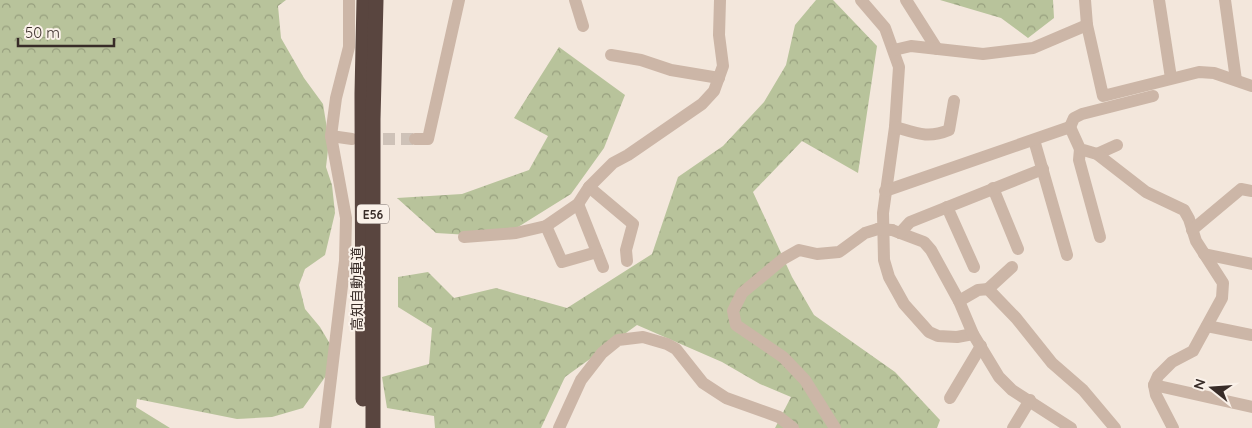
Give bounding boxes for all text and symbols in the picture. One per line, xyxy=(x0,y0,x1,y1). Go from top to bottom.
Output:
scale bar xyxy=(18,15,114,47)
text: 50 m xyxy=(25,23,60,42)
road number: E56 xyxy=(357,204,389,223)
street label: 高知自動車道 xyxy=(348,247,366,331)
north arrow xyxy=(1187,363,1237,413)
text: N xyxy=(1189,377,1210,392)

